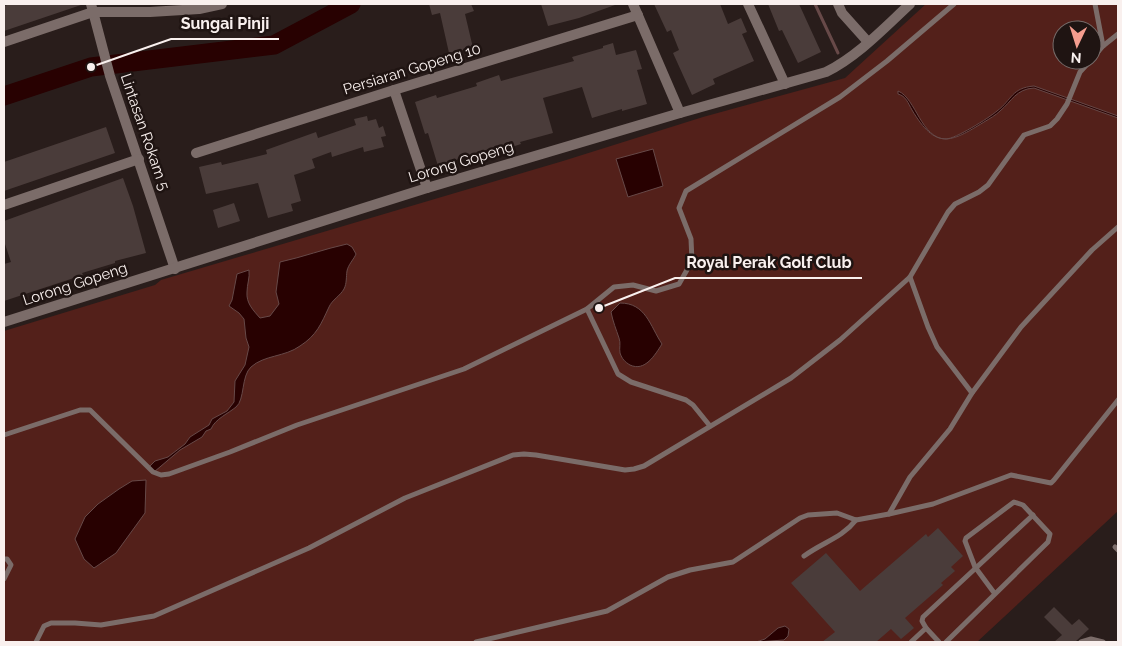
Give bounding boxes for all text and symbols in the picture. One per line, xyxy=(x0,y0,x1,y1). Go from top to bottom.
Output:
callout: Sungai Pinji xyxy=(171,8,279,39)
text: Sungai Pinji xyxy=(181,14,269,33)
north arrow xyxy=(1052,20,1102,70)
street label: Persiaran Gopeng 10 xyxy=(341,39,483,99)
text: N xyxy=(1070,50,1082,66)
street label: Lintasan Rokam 5 xyxy=(117,71,173,193)
street label: Lorong Gopeng xyxy=(406,137,516,187)
callout: Royal Perak Golf Club xyxy=(675,247,862,278)
text: Royal Perak Golf Club xyxy=(686,253,852,272)
street label: Lorong Gopeng xyxy=(20,259,130,309)

